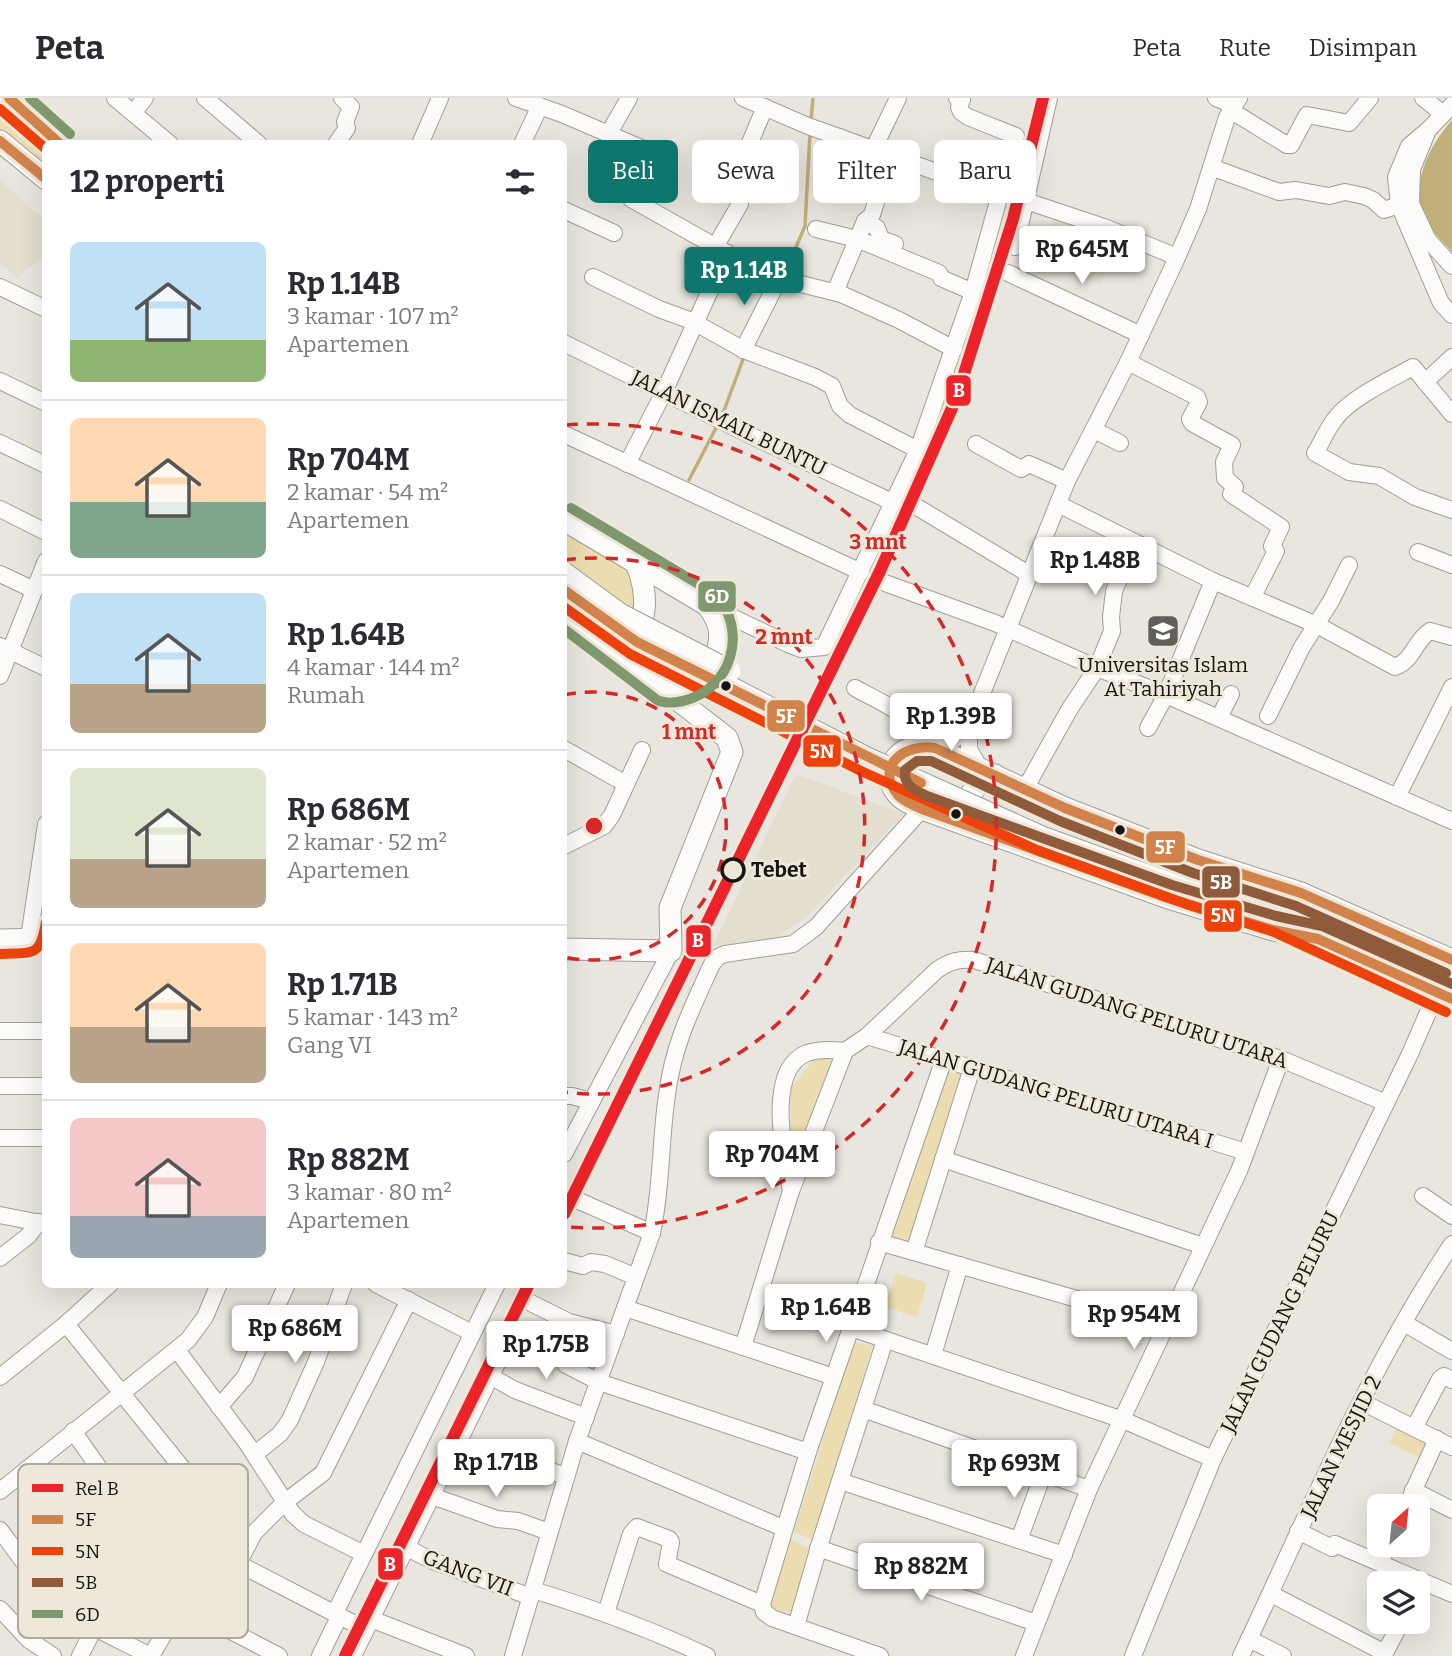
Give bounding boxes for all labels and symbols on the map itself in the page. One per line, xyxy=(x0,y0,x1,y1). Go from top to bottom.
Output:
pin: Rp 645M xyxy=(1017,226,1147,286)
pin: Rp 1.14B xyxy=(672,248,816,307)
street label: JALAN ISMAIL BUNTU xyxy=(626,364,831,482)
line badge: B xyxy=(945,374,972,407)
text: B xyxy=(953,379,965,402)
text: 3 mnt xyxy=(849,529,908,555)
pin: Rp 1.48B xyxy=(1023,538,1167,597)
line badge: 6D xyxy=(697,580,737,613)
text: 6D xyxy=(705,585,729,608)
school or university icon: Universitas Islam At Tahiriyah xyxy=(1144,612,1182,650)
text: 2 mnt xyxy=(755,624,813,650)
place label: Universitas Islam At Tahiriyah xyxy=(1078,652,1248,702)
unlabelled marker xyxy=(719,679,733,693)
pin: Rp 1.39B xyxy=(879,694,1023,753)
line badge: 5F xyxy=(766,699,806,733)
text: 5F xyxy=(775,705,797,728)
text: 1 mnt xyxy=(662,719,717,745)
line badge: 5N xyxy=(802,734,842,768)
text: 5N xyxy=(809,740,835,763)
unlabelled marker xyxy=(949,807,963,821)
centre of rings xyxy=(582,814,606,838)
unlabelled marker xyxy=(1113,823,1127,837)
line badge: 5F xyxy=(1145,830,1186,864)
text: 5F xyxy=(1154,836,1176,859)
place label: Tebet xyxy=(751,857,807,883)
marker: Tebet xyxy=(721,858,745,882)
line badge: 5B xyxy=(1201,865,1241,899)
text: 5B xyxy=(1210,871,1232,894)
line badge: 5N xyxy=(1203,899,1243,933)
text: 5N xyxy=(1210,904,1236,927)
line badge: B xyxy=(685,924,712,958)
text: B xyxy=(692,929,704,952)
street label: JALAN GUDANG PELURU UTARA xyxy=(982,951,1291,1074)
street label: JALAN GUDANG PELURU UTARA I xyxy=(895,1033,1217,1154)
pin: Rp 704M xyxy=(707,1132,837,1191)
street label: JALAN GUDANG PELURU xyxy=(1215,1207,1345,1438)
pin: Rp 1.64B xyxy=(754,1284,898,1344)
pin: Rp 954M xyxy=(1069,1292,1199,1351)
pin: Rp 686M xyxy=(230,1306,360,1365)
pin: Rp 1.75B xyxy=(474,1322,618,1381)
street label: JALAN MESJID 2 xyxy=(1295,1371,1387,1524)
pin: Rp 1.71B xyxy=(424,1440,568,1499)
pin: Rp 693M xyxy=(949,1440,1079,1500)
legend xyxy=(18,1464,248,1638)
text: Rel B xyxy=(75,1477,119,1500)
north arrow xyxy=(1367,1494,1430,1558)
text: 5F xyxy=(75,1508,96,1531)
text: 5N xyxy=(75,1540,100,1563)
street label: GANG VII xyxy=(419,1544,517,1602)
pin: Rp 882M xyxy=(856,1544,986,1603)
line badge: B xyxy=(377,1547,404,1581)
text: B xyxy=(384,1553,396,1576)
text: 5B xyxy=(75,1571,97,1594)
text: 6D xyxy=(75,1603,100,1626)

